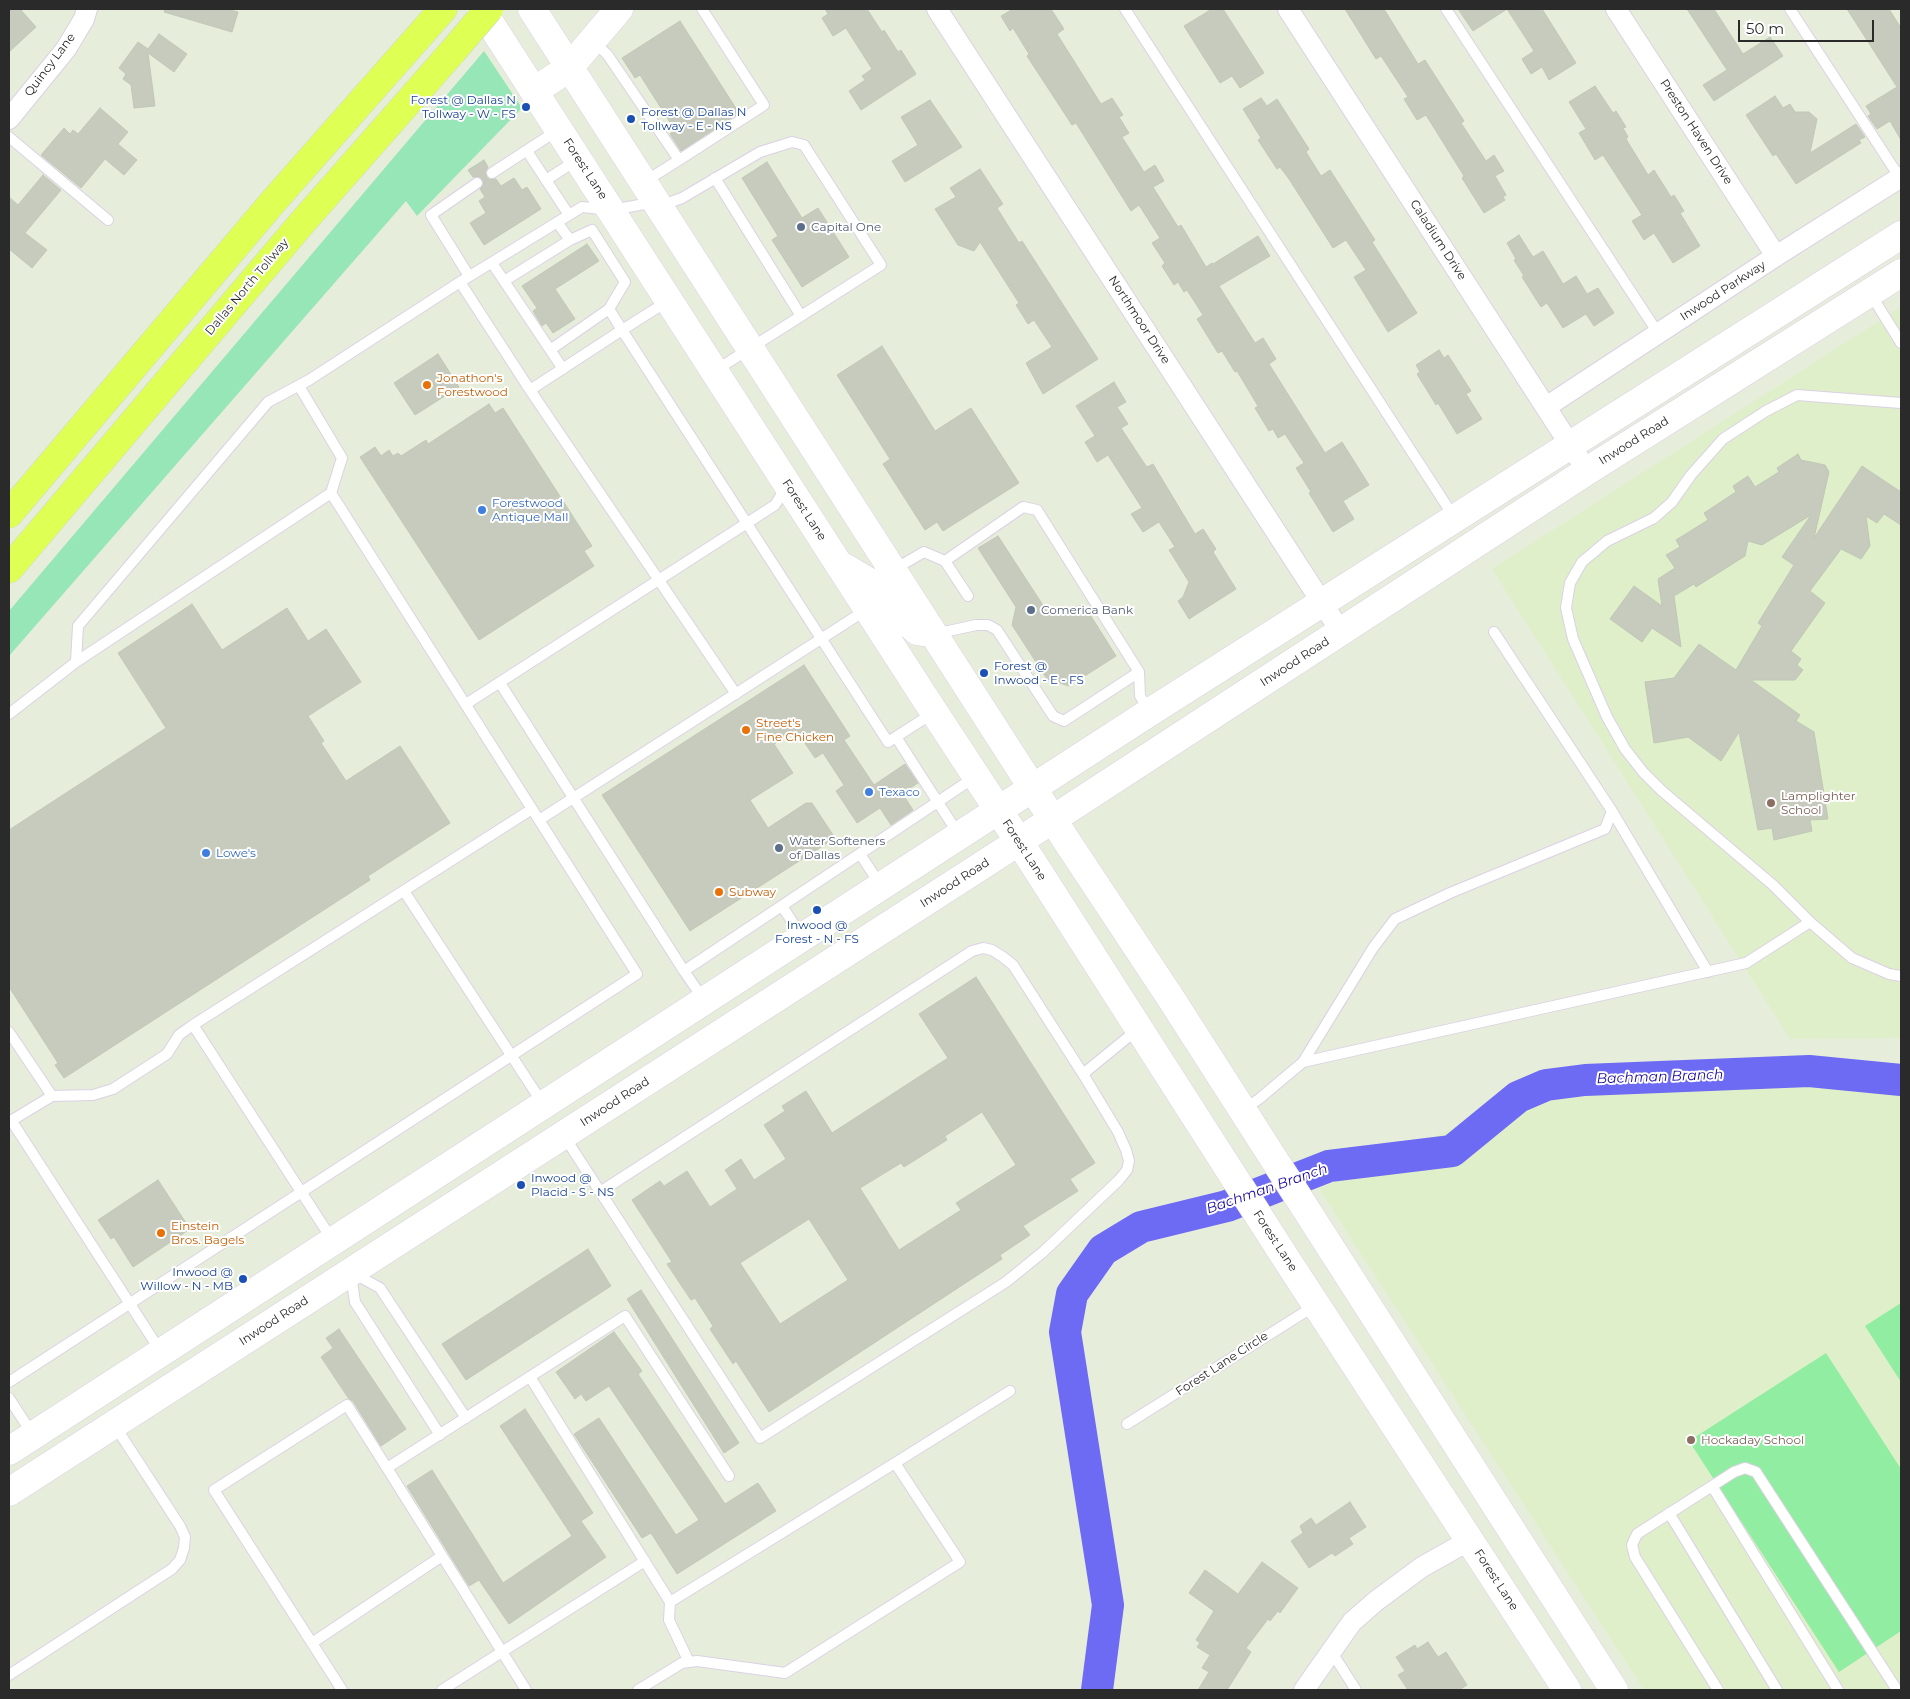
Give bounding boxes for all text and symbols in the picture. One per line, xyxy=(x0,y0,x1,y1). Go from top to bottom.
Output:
scale bar xyxy=(1740,10,1876,42)
text: 50 m xyxy=(1746,19,1784,38)
street label: Quincy Lane xyxy=(22,31,78,99)
street label: Preston Haven Drive xyxy=(1657,77,1735,187)
place label: Forest @ Dallas N Tollway - W - FS xyxy=(410,93,516,121)
marker: Forest @ Dallas N Tollway - W - FS xyxy=(520,101,532,113)
place label: Forest @ Dallas N Tollway - E - NS xyxy=(641,105,747,133)
marker: Forest @ Dallas N Tollway - E - NS xyxy=(625,113,637,125)
street label: Forest Lane xyxy=(560,136,610,202)
street label: Caladium Drive xyxy=(1407,197,1469,283)
place label: Capital One xyxy=(811,220,881,234)
marker: Capital One xyxy=(795,221,807,233)
street label: Dallas North Tollway xyxy=(202,236,292,338)
street label: Inwood Parkway xyxy=(1678,258,1768,324)
street label: Northmoor Drive xyxy=(1105,273,1173,367)
place label: Jonathon's Forestwood xyxy=(437,371,508,399)
marker: Jonathon's Forestwood xyxy=(421,379,433,391)
street label: Inwood Road xyxy=(1596,414,1672,468)
street label: Forest Lane xyxy=(779,477,829,543)
place label: Forestwood Antique Mall xyxy=(492,496,568,524)
marker: Forestwood Antique Mall xyxy=(476,504,488,516)
place label: Comerica Bank xyxy=(1041,603,1133,617)
marker: Comerica Bank xyxy=(1025,604,1037,616)
street label: Inwood Road xyxy=(1258,634,1332,690)
place label: Forest @ Inwood - E - FS xyxy=(994,659,1084,687)
marker: Forest @ Inwood - E - FS xyxy=(978,667,990,679)
place label: Street's Fine Chicken xyxy=(756,716,834,744)
marker: Street's Fine Chicken xyxy=(740,724,752,736)
place label: Texaco xyxy=(879,785,920,799)
marker: Texaco xyxy=(863,786,875,798)
place label: Lamplighter School xyxy=(1781,789,1856,817)
marker: Lamplighter School xyxy=(1765,797,1777,809)
street label: Forest Lane xyxy=(999,817,1049,883)
place label: Water Softeners of Dallas xyxy=(789,834,885,862)
marker: Water Softeners of Dallas xyxy=(773,842,785,854)
place label: Lowe's xyxy=(216,846,256,860)
marker: Lowe's xyxy=(200,847,212,859)
street label: Inwood Road xyxy=(918,855,992,911)
place label: Subway xyxy=(729,885,776,899)
marker: Subway xyxy=(713,886,725,898)
marker: Inwood @ Forest - N - FS xyxy=(811,904,823,916)
place label: Inwood @ Forest - N - FS xyxy=(775,918,859,946)
water label: Bachman Branch xyxy=(1596,1066,1724,1088)
street label: Inwood Road xyxy=(578,1074,652,1130)
water label: Bachman Branch xyxy=(1204,1160,1330,1218)
place label: Inwood @ Placid - S - NS xyxy=(531,1171,614,1199)
marker: Inwood @ Placid - S - NS xyxy=(515,1179,527,1191)
street label: Forest Lane xyxy=(1250,1208,1300,1274)
place label: Einstein Bros. Bagels xyxy=(171,1219,244,1247)
marker: Einstein Bros. Bagels xyxy=(155,1227,167,1239)
place label: Inwood @ Willow - N - MB xyxy=(140,1265,233,1293)
marker: Inwood @ Willow - N - MB xyxy=(237,1273,249,1285)
street label: Inwood Road xyxy=(237,1293,311,1349)
street label: Forest Lane Circle xyxy=(1173,1329,1271,1399)
place label: Hockaday School xyxy=(1701,1433,1804,1447)
marker: Hockaday School xyxy=(1685,1434,1697,1446)
street label: Forest Lane xyxy=(1471,1547,1521,1613)

